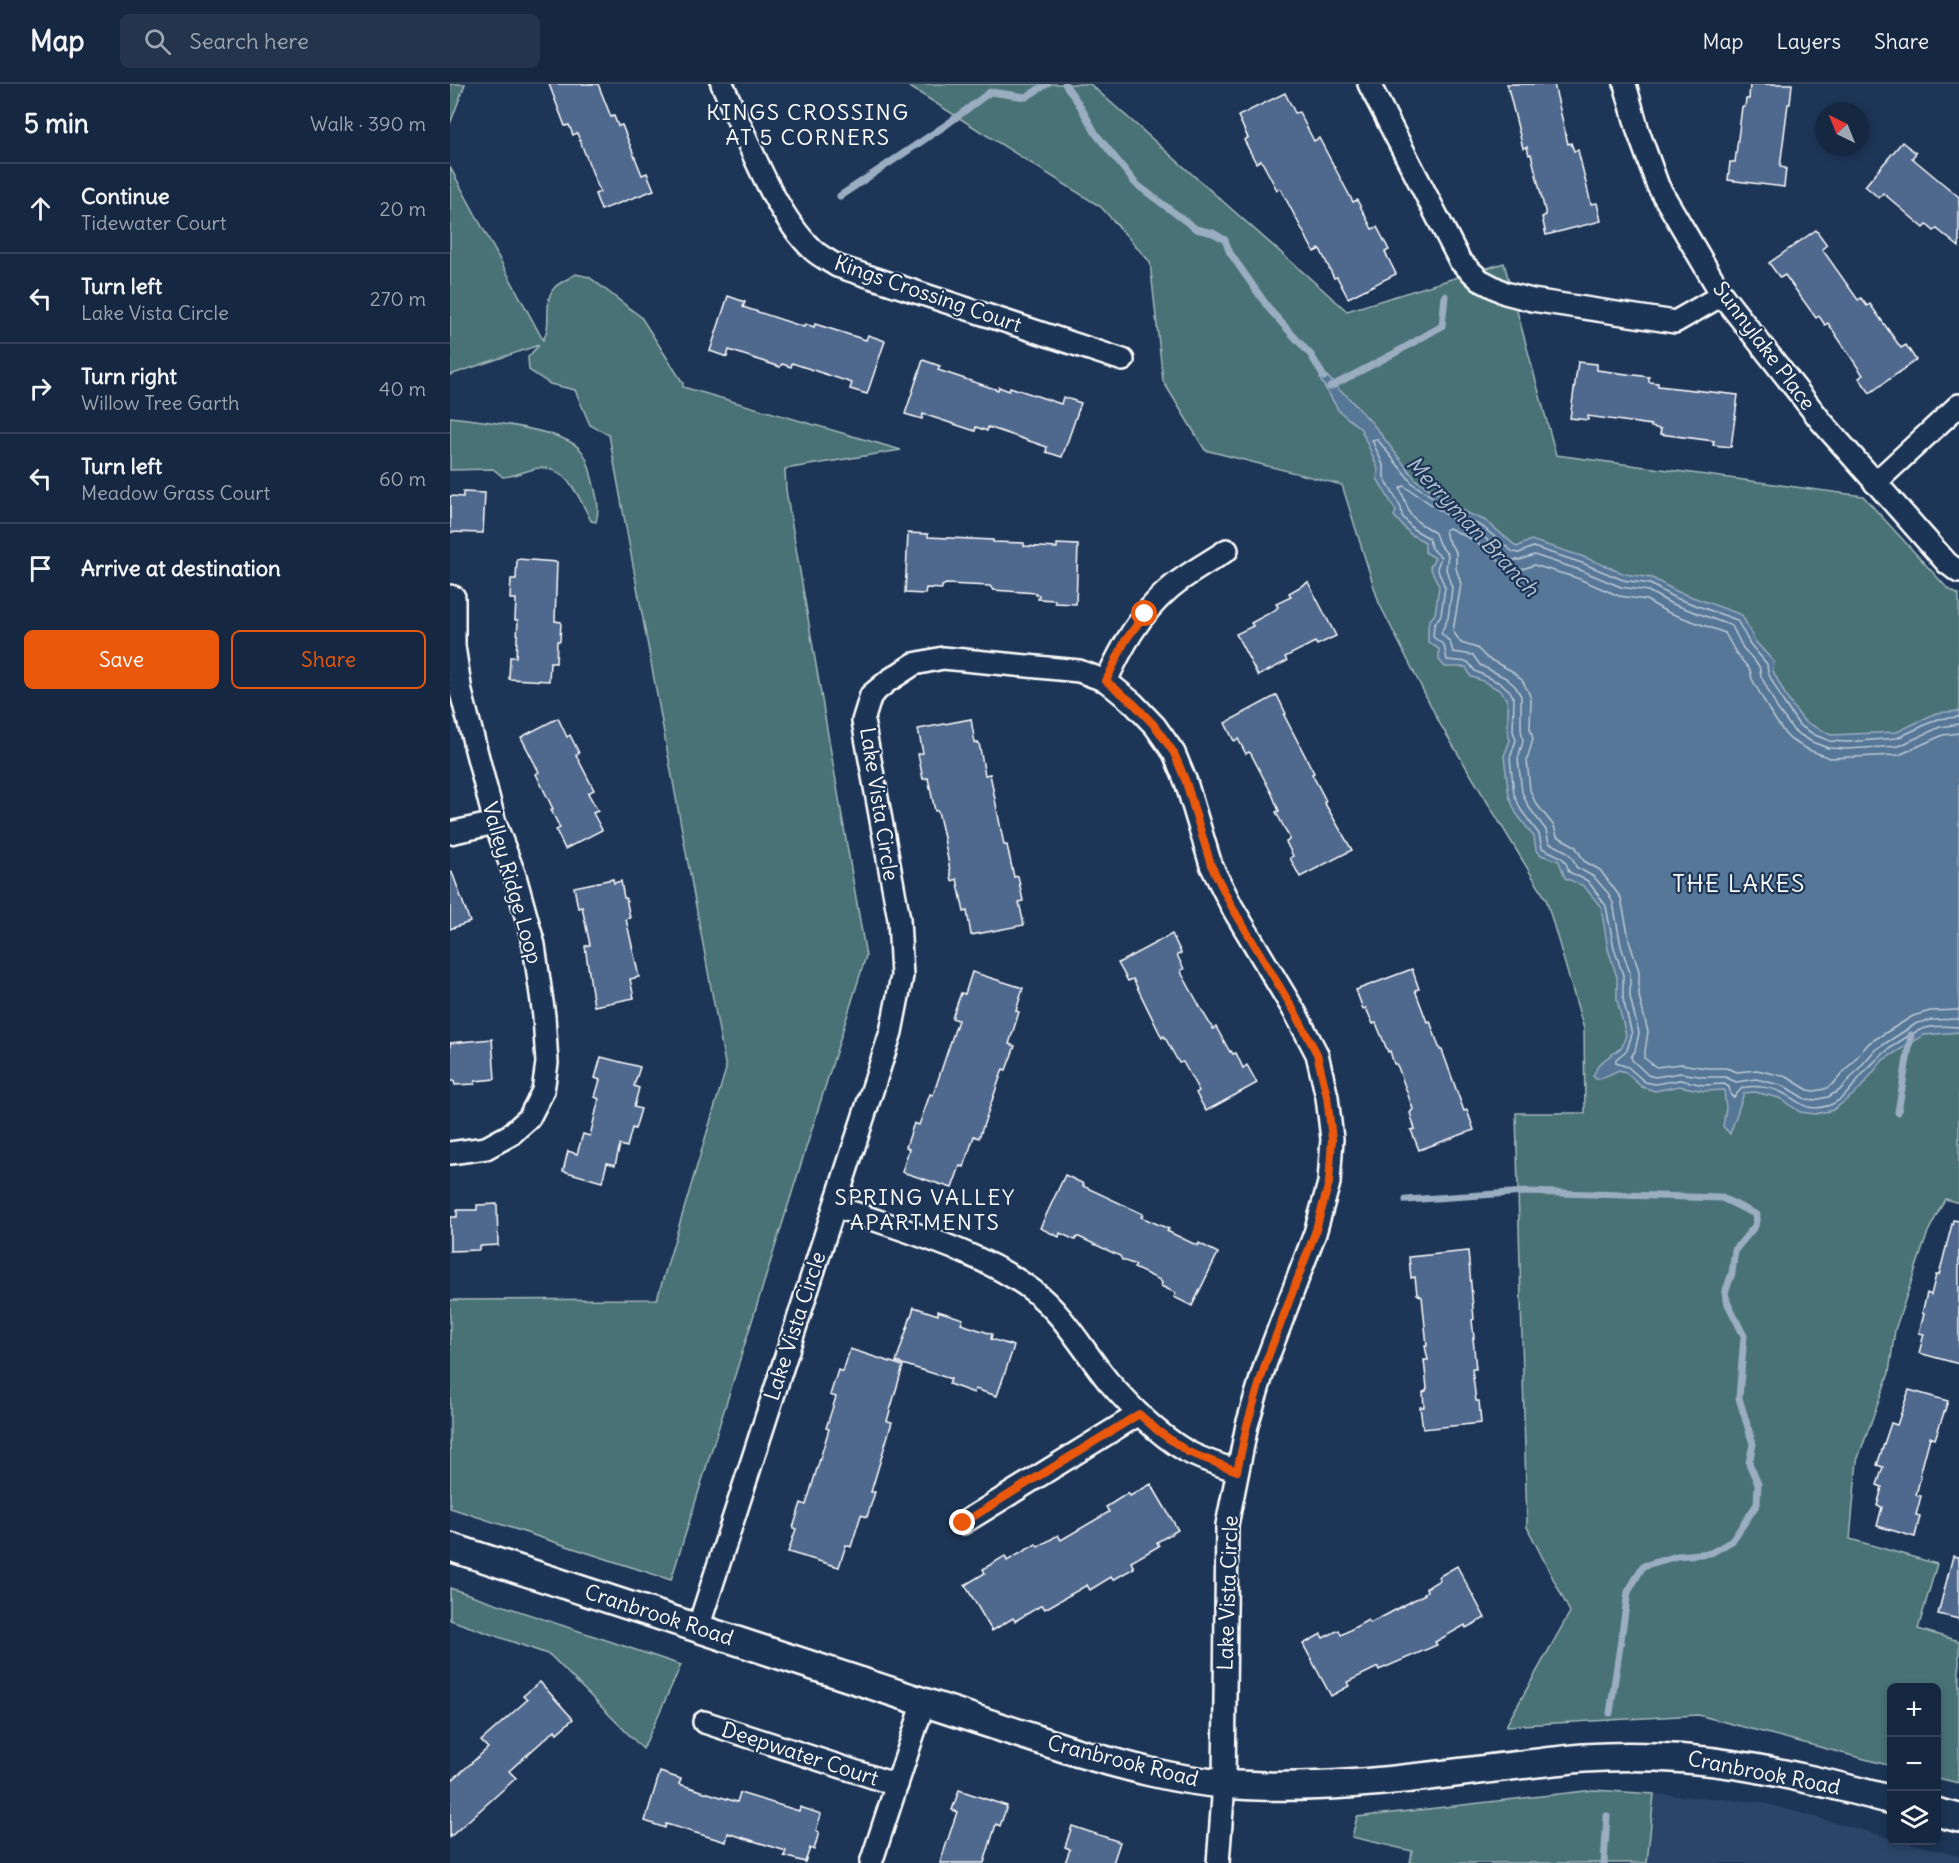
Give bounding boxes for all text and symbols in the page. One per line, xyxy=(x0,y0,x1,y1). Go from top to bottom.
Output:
search box xyxy=(120,14,540,68)
text: Map xyxy=(30,23,84,59)
icon: search xyxy=(141,25,174,58)
text: Search here xyxy=(189,27,309,55)
text: Map xyxy=(1703,28,1743,55)
text: Layers xyxy=(1776,28,1841,55)
text: Share xyxy=(1874,28,1929,55)
district label: KINGS CROSSING AT 5 CORNERS xyxy=(706,98,910,151)
north arrow xyxy=(1815,102,1869,156)
text: 5 min xyxy=(24,107,89,140)
text: Walk · 390 m xyxy=(310,111,426,136)
text: Continue xyxy=(81,182,170,210)
icon: ahead xyxy=(24,192,57,225)
text: 20 m xyxy=(380,196,426,221)
text: Tidewater Court xyxy=(81,210,227,235)
street label: Kings Crossing Court xyxy=(831,249,1025,338)
text: Turn left xyxy=(81,272,162,300)
street label: Sunnylake Place xyxy=(1707,276,1822,416)
icon: left xyxy=(24,282,57,315)
text: 270 m xyxy=(370,286,426,311)
text: Lake Vista Circle xyxy=(81,300,229,325)
text: Turn right xyxy=(81,362,177,390)
icon: right xyxy=(24,372,57,405)
text: 40 m xyxy=(379,376,426,401)
text: Willow Tree Garth xyxy=(81,390,240,415)
water label: Merryman Branch xyxy=(1401,450,1546,603)
text: Turn left xyxy=(81,452,162,480)
icon: left xyxy=(24,462,57,495)
text: 60 m xyxy=(379,466,426,491)
text: Meadow Grass Court xyxy=(81,480,270,505)
icon: arrive xyxy=(24,552,57,585)
text: Arrive at destination xyxy=(81,554,281,582)
route start xyxy=(1131,600,1157,626)
button: Save xyxy=(24,630,219,689)
button: Share xyxy=(231,630,426,689)
street label: Lake Vista Circle xyxy=(854,725,905,883)
street label: Valley Ridge Loop xyxy=(476,799,548,967)
district label: THE LAKES xyxy=(1672,868,1806,898)
district label: SPRING VALLEY APARTMENTS xyxy=(834,1183,1016,1236)
street label: Lake Vista Circle xyxy=(758,1248,831,1404)
route end xyxy=(949,1509,975,1535)
street label: Lake Vista Circle xyxy=(1211,1515,1244,1671)
street label: Cranbrook Road xyxy=(581,1578,737,1651)
map controls xyxy=(1887,1683,1941,1845)
button: + xyxy=(1887,1683,1941,1737)
street label: Deepwater Court xyxy=(718,1715,882,1792)
street label: Cranbrook Road xyxy=(1045,1729,1201,1792)
button: − xyxy=(1887,1737,1941,1791)
street label: Cranbrook Road xyxy=(1686,1744,1843,1801)
button: layers xyxy=(1887,1791,1941,1845)

